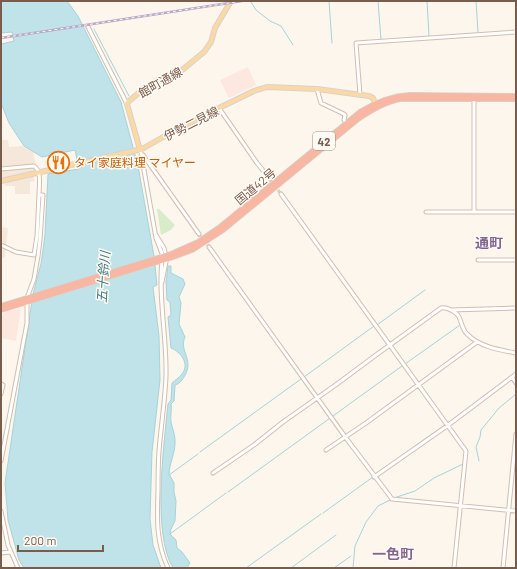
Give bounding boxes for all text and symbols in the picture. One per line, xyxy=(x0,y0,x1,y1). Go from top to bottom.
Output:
street label: 館町通線 xyxy=(136,64,184,100)
street label: 伊勢二見線 xyxy=(161,103,221,143)
road number: 42 xyxy=(313,132,335,150)
restaurant icon: タイ家庭料理 マイヤー xyxy=(45,149,71,175)
place label: タイ家庭料理 マイヤー xyxy=(74,155,196,169)
street label: 国道42号 xyxy=(232,165,278,207)
district label: 通町 xyxy=(475,234,503,251)
water label: 五十鈴川 xyxy=(93,249,113,304)
scale bar xyxy=(18,527,103,553)
text: 200 m xyxy=(24,533,56,547)
district label: 一色町 xyxy=(372,545,414,562)

